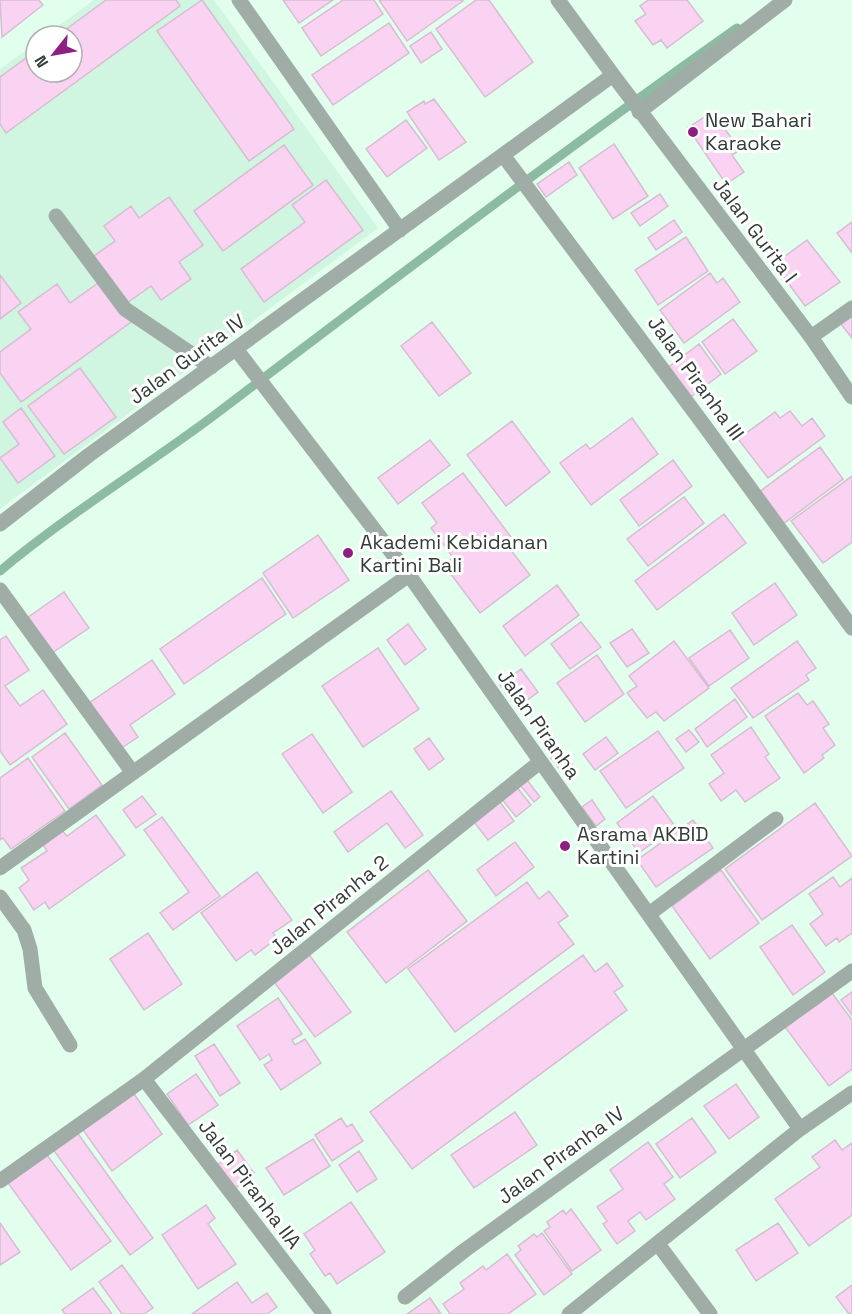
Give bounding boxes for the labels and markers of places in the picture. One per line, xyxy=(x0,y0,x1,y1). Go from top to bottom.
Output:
place label: New Bahari Karaoke xyxy=(705,107,812,156)
marker: New Bahari Karaoke xyxy=(686,125,700,139)
place label: Akademi Kebidanan Kartini Bali xyxy=(360,529,548,578)
marker: Akademi Kebidanan Kartini Bali xyxy=(341,546,355,560)
place label: Asrama AKBID Kartini xyxy=(577,821,709,870)
marker: Asrama AKBID Kartini xyxy=(558,839,572,853)

